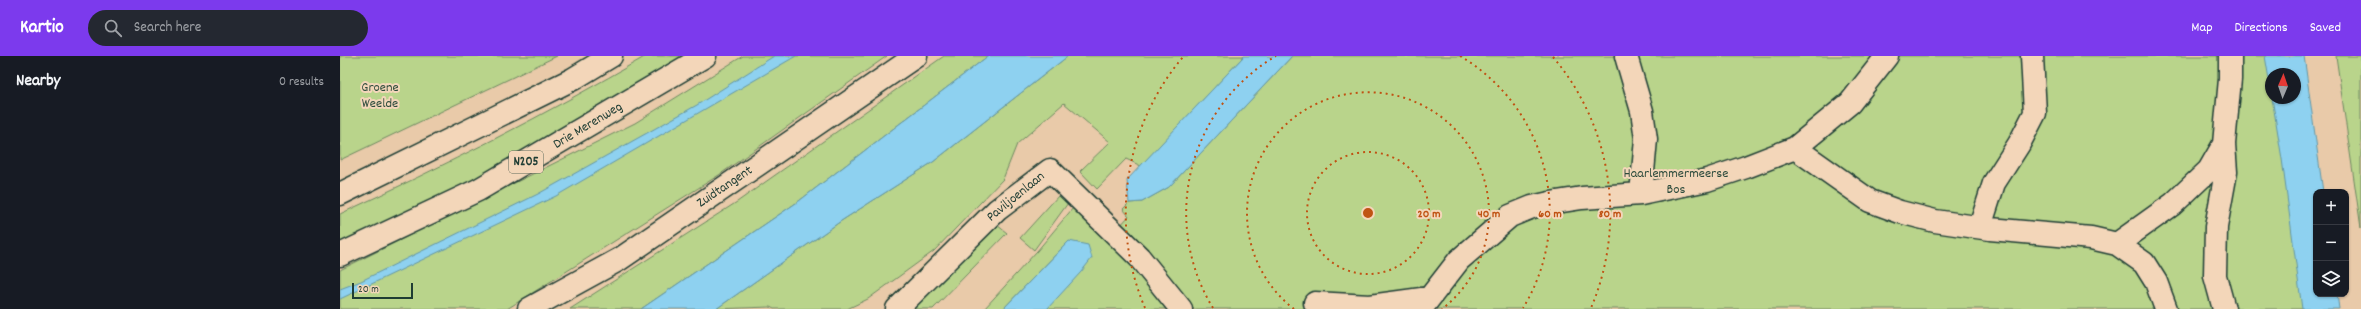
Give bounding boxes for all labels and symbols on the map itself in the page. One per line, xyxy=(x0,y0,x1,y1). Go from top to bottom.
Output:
north arrow xyxy=(2265,68,2301,104)
park label: Groene Weelde xyxy=(361,78,399,114)
street label: Drie Merenweg xyxy=(549,97,627,155)
road number: N205 xyxy=(509,151,543,173)
street label: Zuidtangent xyxy=(693,161,757,213)
park label: Haarlemmermeerse Bos xyxy=(1624,164,1728,200)
street label: Paviljoenlaan xyxy=(982,167,1050,227)
centre of rings xyxy=(1361,206,1375,220)
text: 20 m xyxy=(1418,206,1440,223)
text: 40 m xyxy=(1478,206,1500,223)
text: 60 m xyxy=(1538,206,1562,223)
text: 80 m xyxy=(1599,206,1621,223)
scale bar xyxy=(352,281,413,300)

